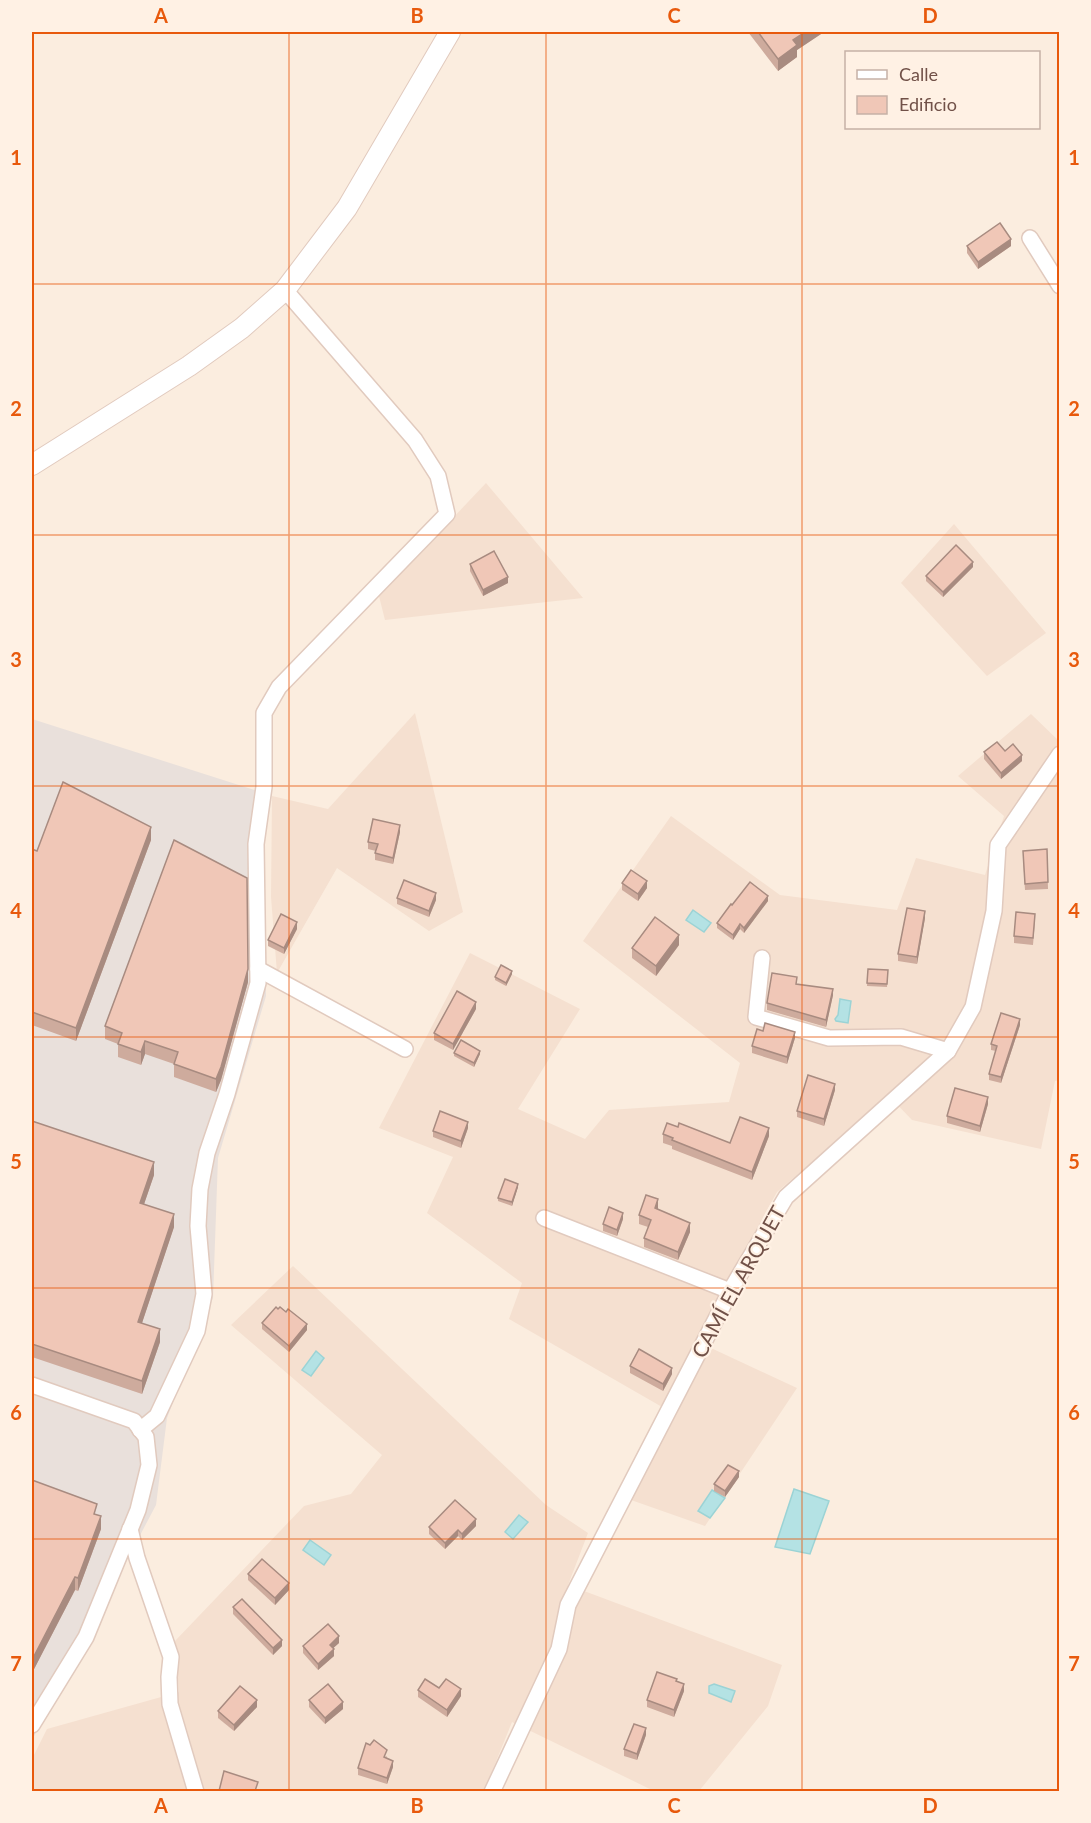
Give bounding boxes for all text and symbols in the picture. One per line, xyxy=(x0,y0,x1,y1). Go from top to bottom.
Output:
text: A xyxy=(153,3,168,27)
text: B xyxy=(410,3,424,27)
text: C xyxy=(667,3,681,27)
text: D xyxy=(922,3,938,27)
legend xyxy=(845,51,1040,129)
text: Calle xyxy=(899,63,938,85)
text: Edificio xyxy=(899,93,957,115)
text: 1 xyxy=(10,145,22,169)
text: 1 xyxy=(1068,145,1080,169)
text: 2 xyxy=(10,396,22,420)
text: 2 xyxy=(1068,396,1080,420)
text: 3 xyxy=(10,647,22,671)
text: 3 xyxy=(1068,647,1080,671)
text: 4 xyxy=(10,898,22,922)
text: 4 xyxy=(1068,898,1080,922)
text: 5 xyxy=(10,1149,22,1173)
text: 5 xyxy=(1068,1149,1080,1173)
street label: CAMÍ EL ARQUET xyxy=(686,1200,790,1362)
text: 6 xyxy=(10,1400,22,1424)
text: 6 xyxy=(1068,1400,1080,1424)
text: 7 xyxy=(10,1651,22,1675)
text: 7 xyxy=(1068,1651,1080,1675)
text: A xyxy=(153,1793,168,1817)
text: B xyxy=(410,1793,424,1817)
text: C xyxy=(667,1793,681,1817)
text: D xyxy=(922,1793,938,1817)

